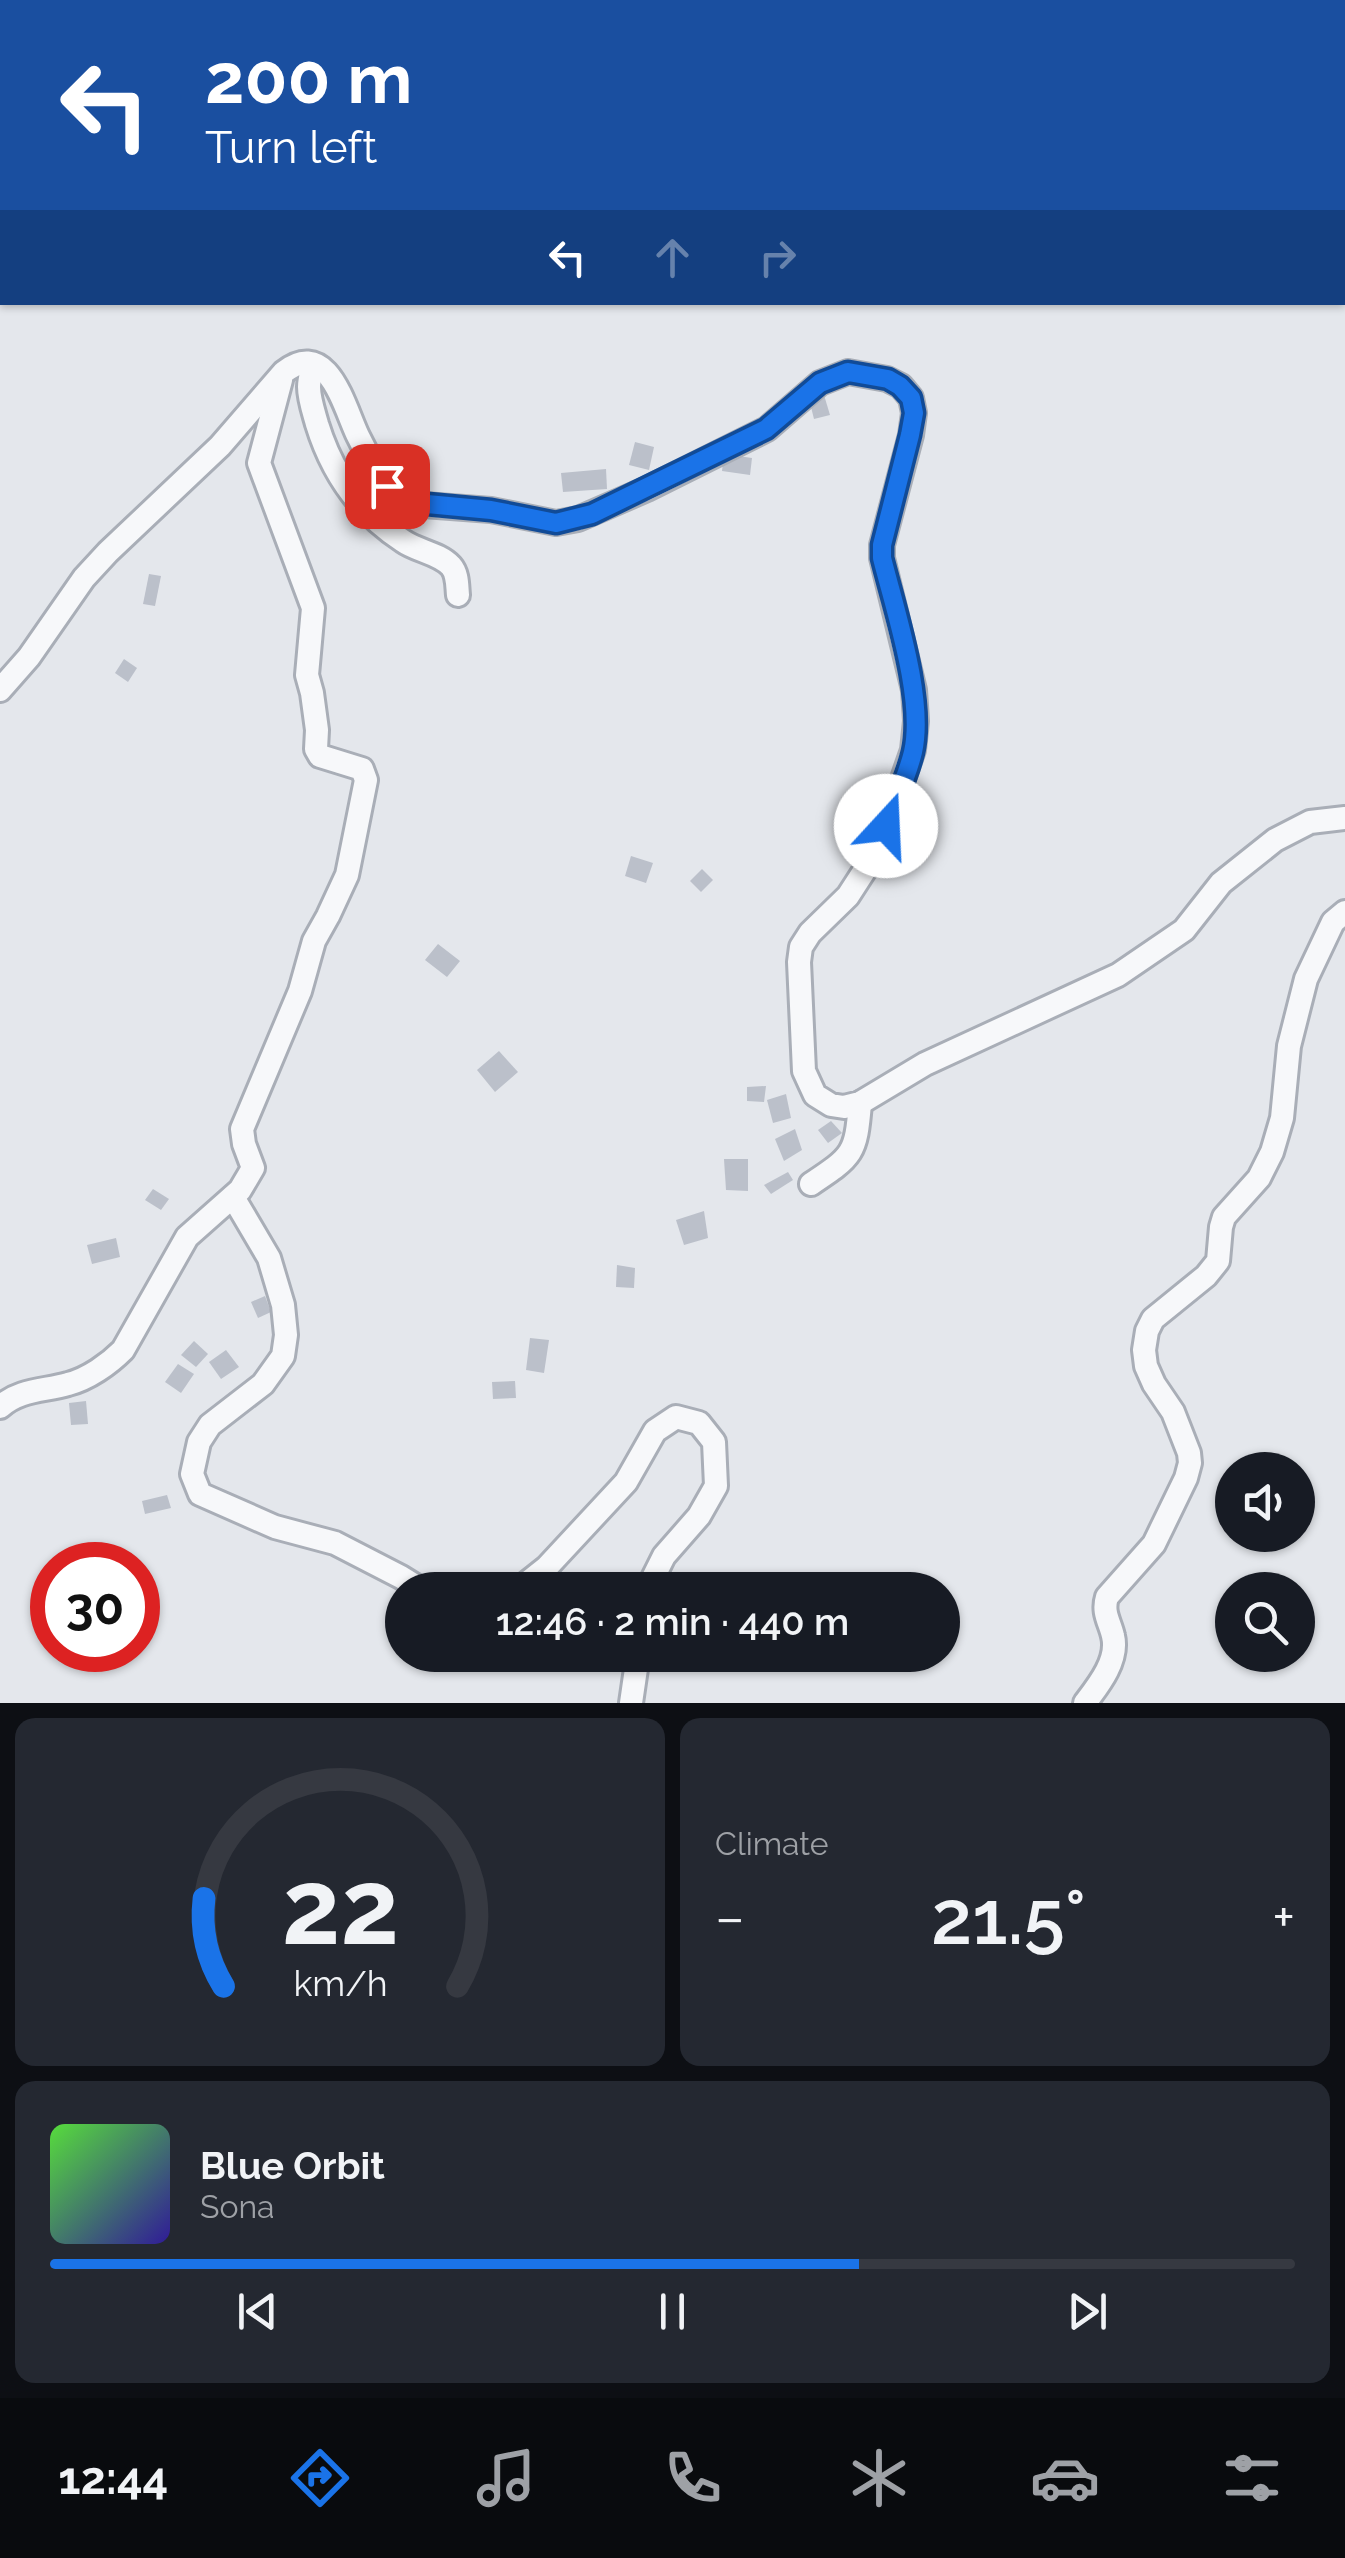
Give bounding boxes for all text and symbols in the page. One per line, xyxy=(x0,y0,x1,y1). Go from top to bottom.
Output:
text: 200 m xyxy=(205,37,412,119)
icon: left xyxy=(40,40,170,170)
text: Turn left xyxy=(205,121,377,174)
icon: left xyxy=(540,230,595,285)
icon: ahead xyxy=(645,230,700,285)
icon: right xyxy=(750,230,805,285)
pin xyxy=(345,444,430,529)
icon: arrive xyxy=(360,459,415,514)
position arrow xyxy=(834,774,938,878)
map controls xyxy=(1215,1452,1315,1672)
button: sound xyxy=(1215,1452,1315,1552)
speed limit sign: 30 xyxy=(30,1542,160,1672)
button: search xyxy=(1215,1572,1315,1672)
text: 12:46 · 2 min · 440 m xyxy=(496,1599,849,1644)
text: Climate xyxy=(715,1825,829,1862)
text: 22 xyxy=(281,1846,399,1968)
text: 21.5° xyxy=(931,1873,1086,1962)
text: − xyxy=(715,1885,745,1950)
text: + xyxy=(1272,1885,1295,1950)
text: km/h xyxy=(293,1962,387,2004)
text: Blue Orbit xyxy=(200,2143,385,2188)
text: Sona xyxy=(200,2188,275,2225)
icon: previous xyxy=(230,2284,285,2339)
icon: pause xyxy=(645,2284,700,2339)
icon: next xyxy=(1060,2284,1115,2339)
icon: directions xyxy=(285,2443,355,2513)
icon: music xyxy=(471,2443,541,2513)
icon: phone xyxy=(658,2443,728,2513)
icon: climate xyxy=(844,2443,914,2513)
icon: car xyxy=(1030,2443,1100,2513)
icon: filters xyxy=(1217,2443,1287,2513)
text: 12:44 xyxy=(58,2452,168,2505)

